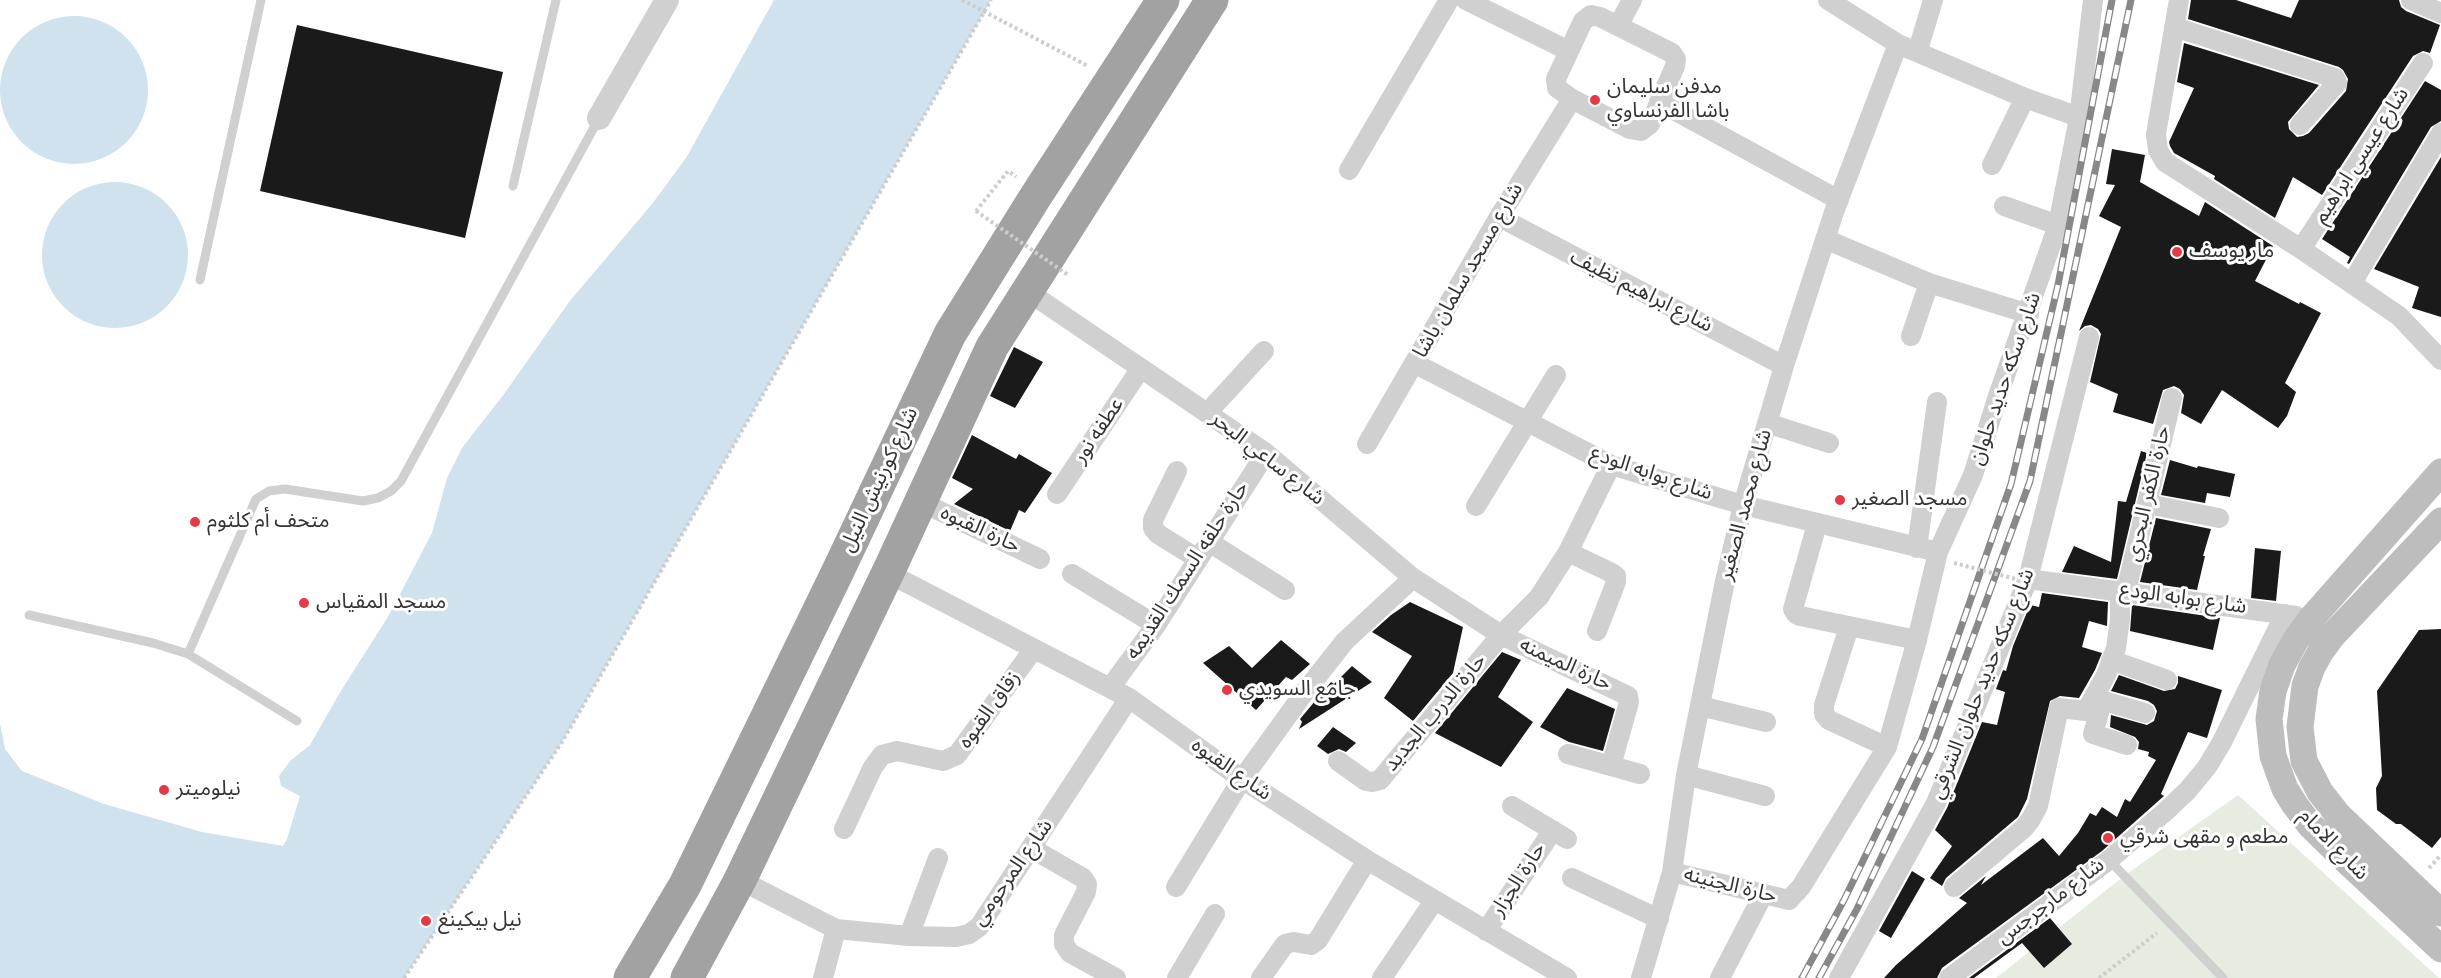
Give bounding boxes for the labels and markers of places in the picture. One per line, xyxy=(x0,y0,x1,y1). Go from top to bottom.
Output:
place label: مدفن سليمان باشا الفرنساوي xyxy=(1607,75,1729,125)
marker: مدفن سليمان باشا الفرنساوي xyxy=(1588,93,1602,107)
place label: مار يوسف xyxy=(2189,239,2274,265)
marker: مار يوسف xyxy=(2170,245,2184,259)
place label: مسجد الصغير xyxy=(1852,487,1968,513)
marker: مسجد الصغير xyxy=(1833,493,1847,507)
place label: متحف أم كلثوم xyxy=(207,509,329,535)
marker: متحف أم كلثوم xyxy=(188,515,202,529)
place label: مسجد المقياس xyxy=(316,590,446,616)
marker: مسجد المقياس xyxy=(297,596,311,610)
place label: جامع السويدي xyxy=(1239,677,1356,703)
marker: جامع السويدي xyxy=(1220,683,1234,697)
place label: نيلوميتر xyxy=(176,777,241,803)
marker: نيلوميتر xyxy=(157,783,171,797)
place label: مطعم و مقهى شرقي xyxy=(2120,825,2288,851)
marker: مطعم و مقهى شرقي xyxy=(2101,831,2115,845)
place label: نيل بيكينغ xyxy=(438,908,522,934)
marker: نيل بيكينغ xyxy=(419,914,433,928)

